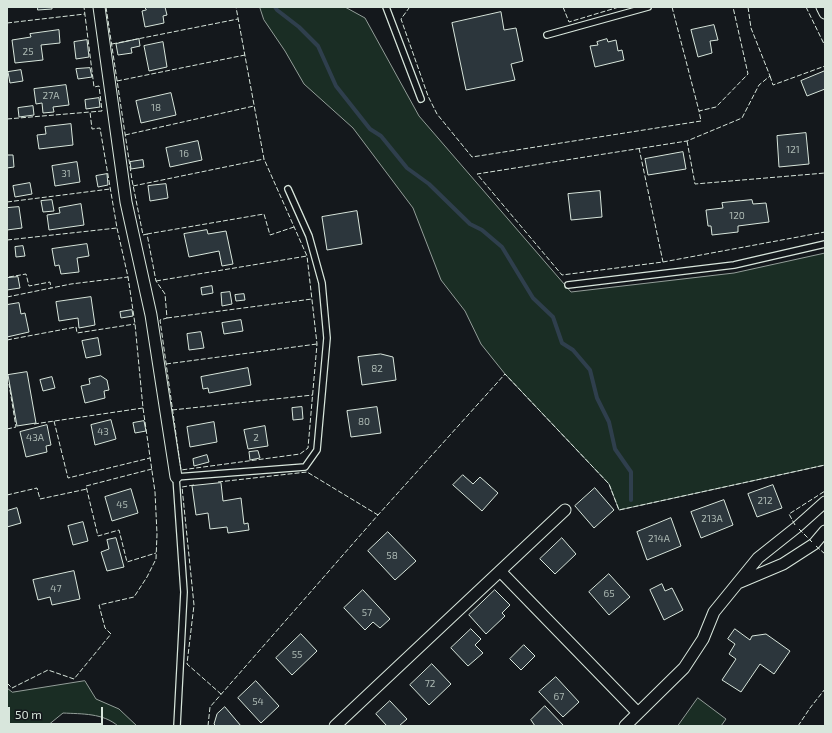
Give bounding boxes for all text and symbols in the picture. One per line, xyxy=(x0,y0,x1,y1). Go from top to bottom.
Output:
house number: 25 xyxy=(23,46,33,58)
house number: 27А xyxy=(43,90,59,102)
house number: 18 xyxy=(151,102,161,114)
house number: 121 xyxy=(786,144,800,156)
house number: 16 xyxy=(179,148,189,160)
house number: 31 xyxy=(61,168,71,180)
house number: 120 xyxy=(729,210,745,222)
house number: 82 xyxy=(371,363,383,375)
house number: 80 xyxy=(358,416,370,428)
house number: 43 xyxy=(97,426,109,438)
house number: 43А xyxy=(26,432,44,444)
house number: 2 xyxy=(253,432,259,444)
house number: 212 xyxy=(757,495,773,507)
house number: 45 xyxy=(116,499,128,511)
house number: 213А xyxy=(701,513,723,525)
house number: 214А xyxy=(648,533,670,545)
house number: 58 xyxy=(386,550,398,562)
house number: 47 xyxy=(50,583,62,595)
house number: 65 xyxy=(603,588,615,600)
house number: 57 xyxy=(362,607,372,619)
house number: 55 xyxy=(292,649,302,661)
house number: 72 xyxy=(425,678,435,690)
house number: 67 xyxy=(554,691,564,703)
house number: 54 xyxy=(252,696,264,708)
scale bar xyxy=(10,699,105,725)
text: 50 m xyxy=(15,707,42,721)

